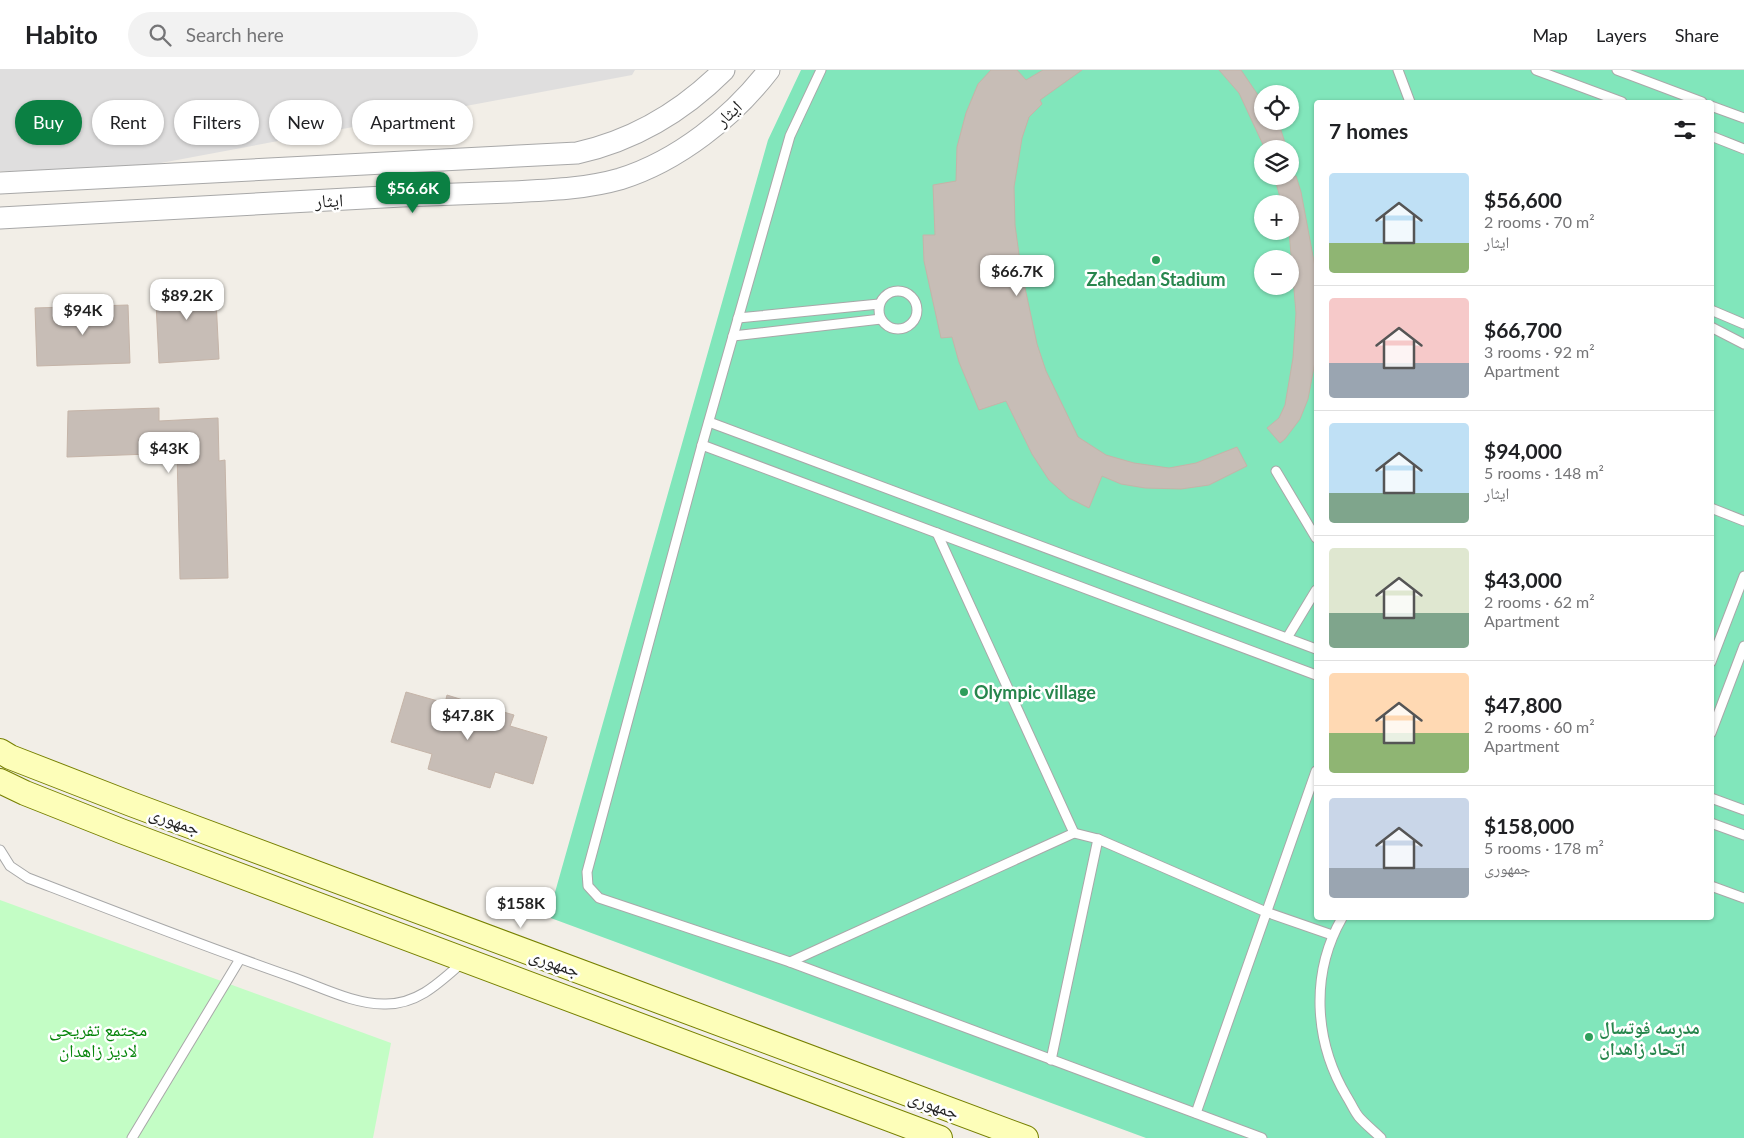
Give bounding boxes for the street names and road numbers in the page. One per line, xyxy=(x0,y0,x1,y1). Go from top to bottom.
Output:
street label: ایثار xyxy=(709,95,746,132)
street label: ایثار xyxy=(313,188,344,212)
street label: جمهوری xyxy=(146,801,203,840)
street label: جمهوری xyxy=(526,943,583,982)
street label: جمهوری xyxy=(905,1085,962,1124)

